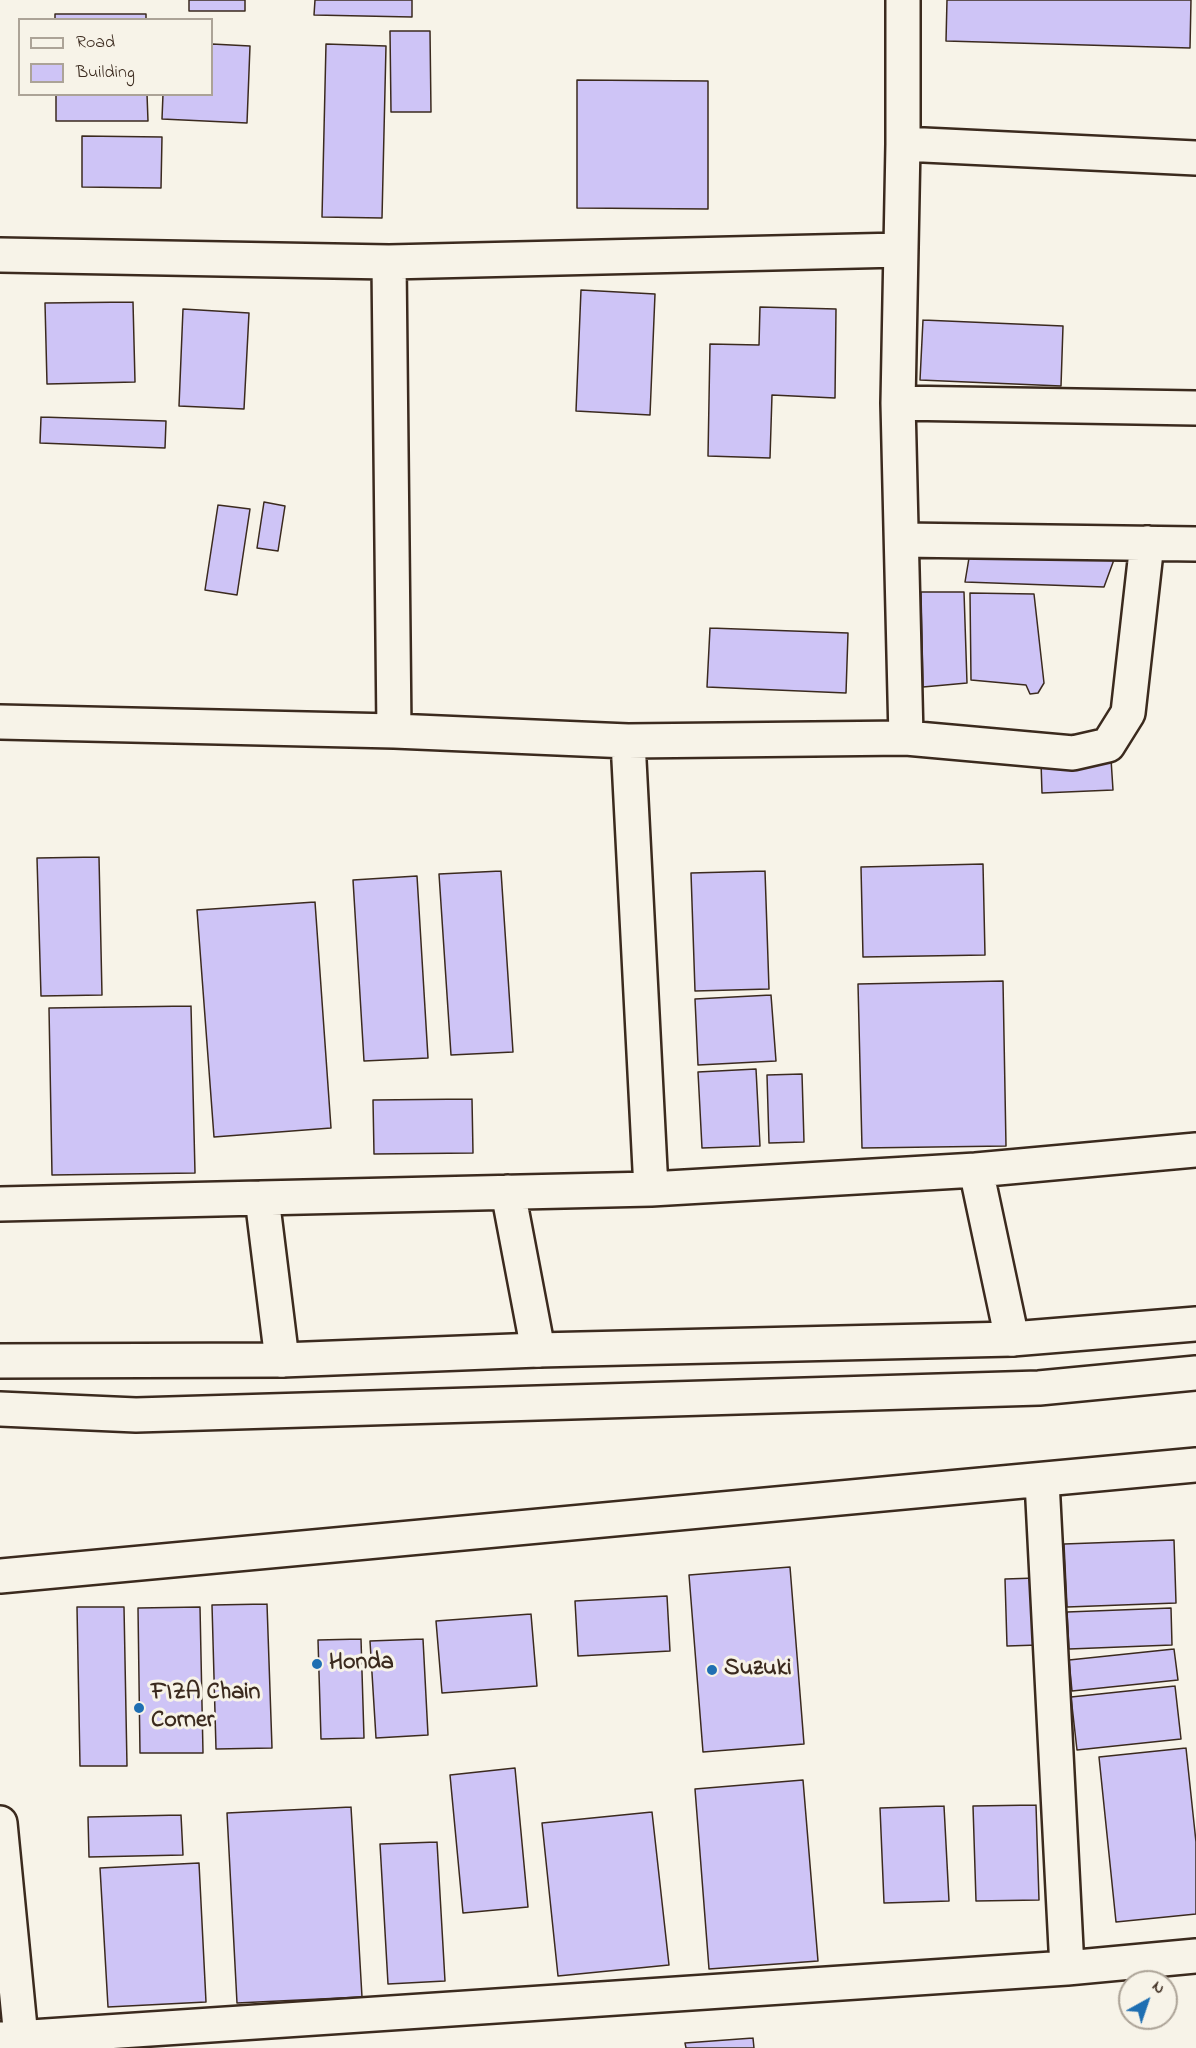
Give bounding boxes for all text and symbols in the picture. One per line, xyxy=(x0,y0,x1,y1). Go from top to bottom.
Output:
legend xyxy=(18,18,213,96)
text: Road xyxy=(76,30,115,56)
text: Building xyxy=(76,60,135,86)
place label: Honda xyxy=(329,1650,394,1678)
place label: Suzuki xyxy=(724,1656,792,1684)
marker: Honda xyxy=(310,1657,324,1671)
marker: Suzuki xyxy=(705,1663,719,1677)
place label: FIZA Chain Corner xyxy=(151,1680,260,1736)
marker: FIZA Chain Corner xyxy=(132,1701,146,1715)
north arrow xyxy=(1118,1970,1178,2030)
text: N xyxy=(1146,1975,1170,2000)

